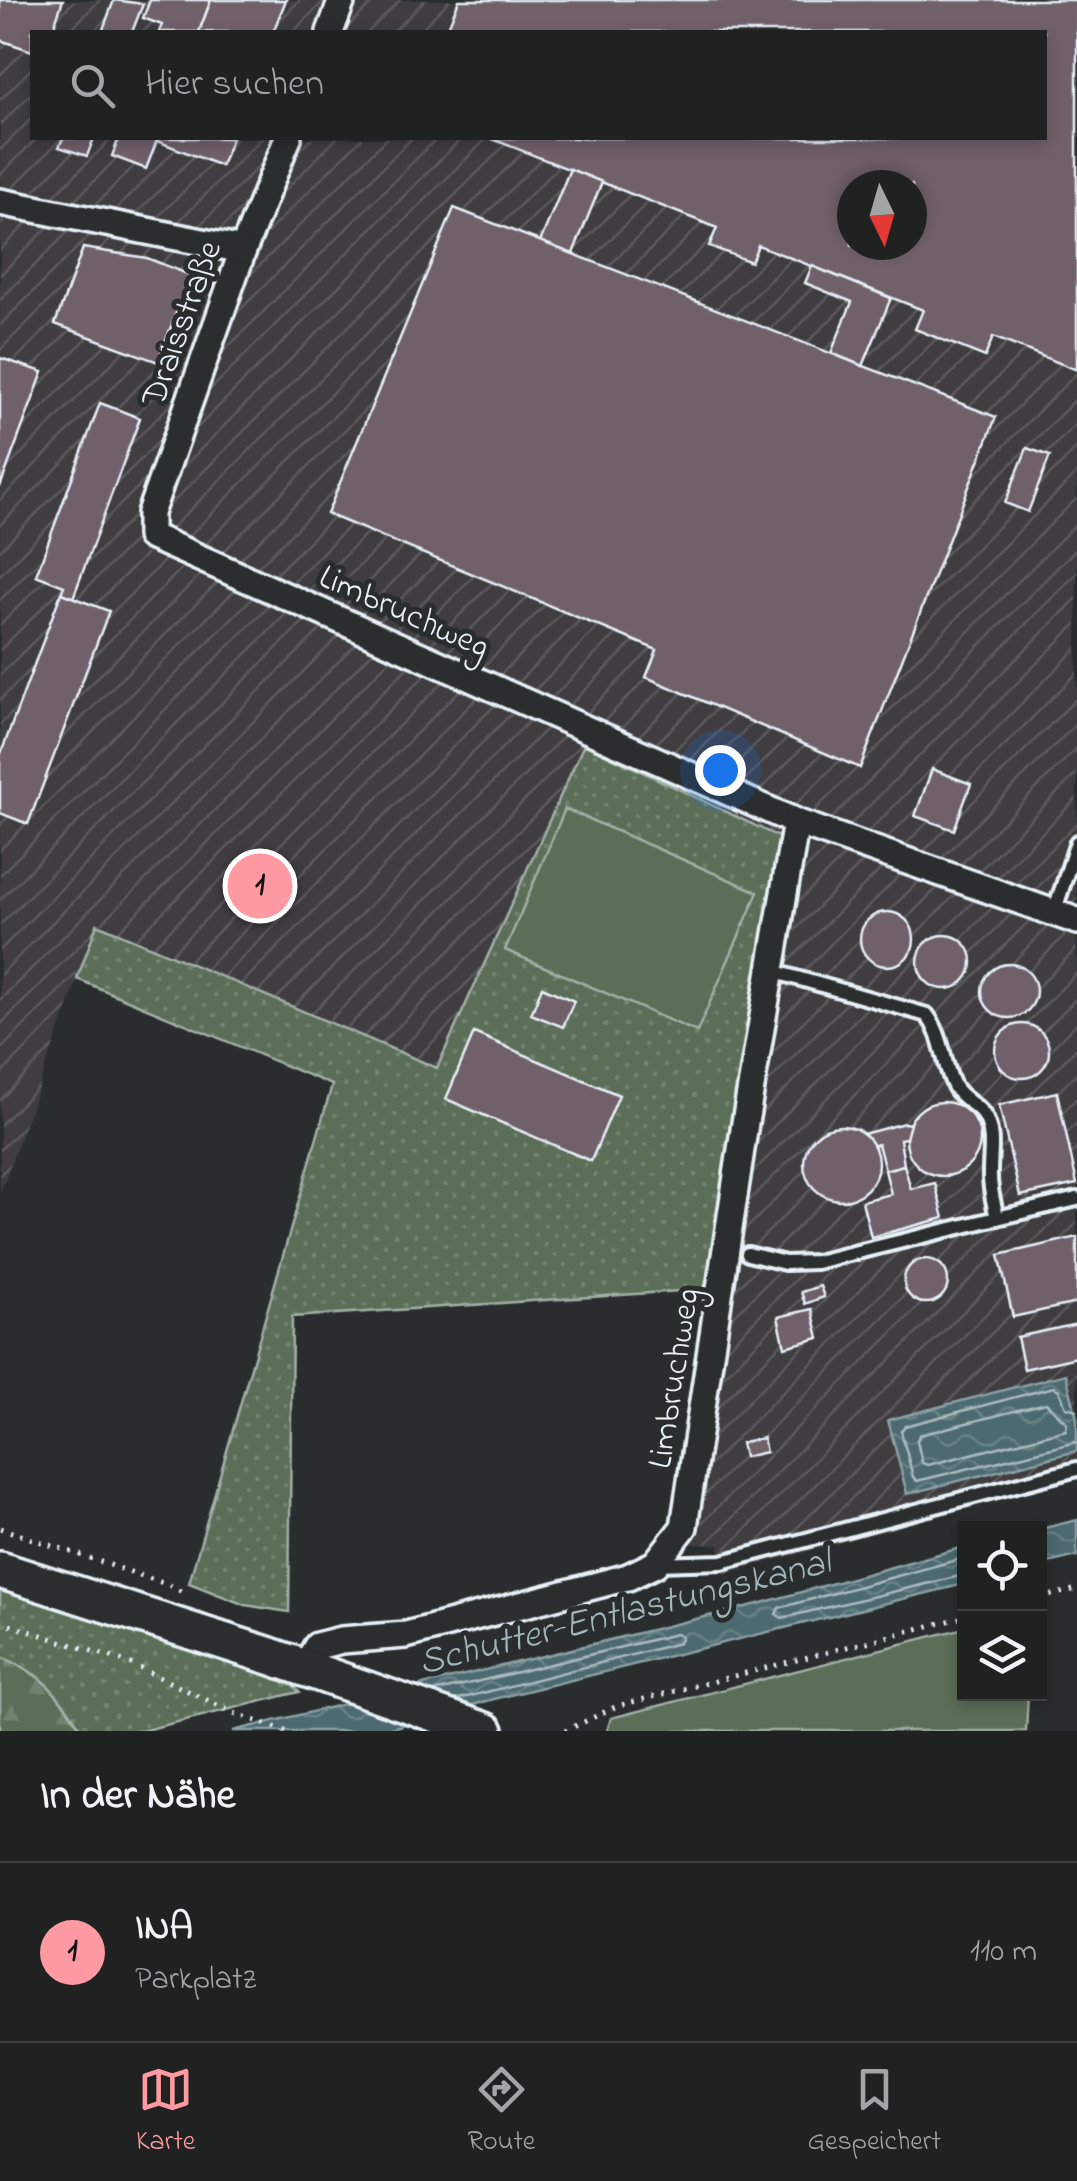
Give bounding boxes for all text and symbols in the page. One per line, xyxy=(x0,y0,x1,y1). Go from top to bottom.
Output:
search box xyxy=(30,30,1047,140)
text: Hier suchen xyxy=(145,57,324,113)
icon: search xyxy=(65,58,120,113)
north arrow xyxy=(837,170,927,260)
street label: Draisstraße xyxy=(129,234,237,415)
street label: Limbruchweg xyxy=(310,553,497,674)
your location xyxy=(695,745,746,796)
pin: 1 xyxy=(228,848,292,924)
street label: Limbruchweg xyxy=(636,1285,715,1473)
map controls xyxy=(957,1521,1047,1701)
button: locate xyxy=(957,1521,1047,1611)
water label: Schutter-Entlastungskanal xyxy=(413,1534,841,1692)
button: layers xyxy=(957,1611,1047,1701)
text: In der Nähe xyxy=(40,1766,235,1827)
text: INA xyxy=(135,1901,193,1957)
text: 1 xyxy=(67,1929,78,1976)
text: 110 m xyxy=(970,1929,1037,1976)
text: Parkplatz xyxy=(135,1957,256,2004)
tab: Karte xyxy=(136,2062,195,2163)
tab: Route xyxy=(467,2062,535,2163)
tab: Gespeichert xyxy=(807,2062,941,2163)

